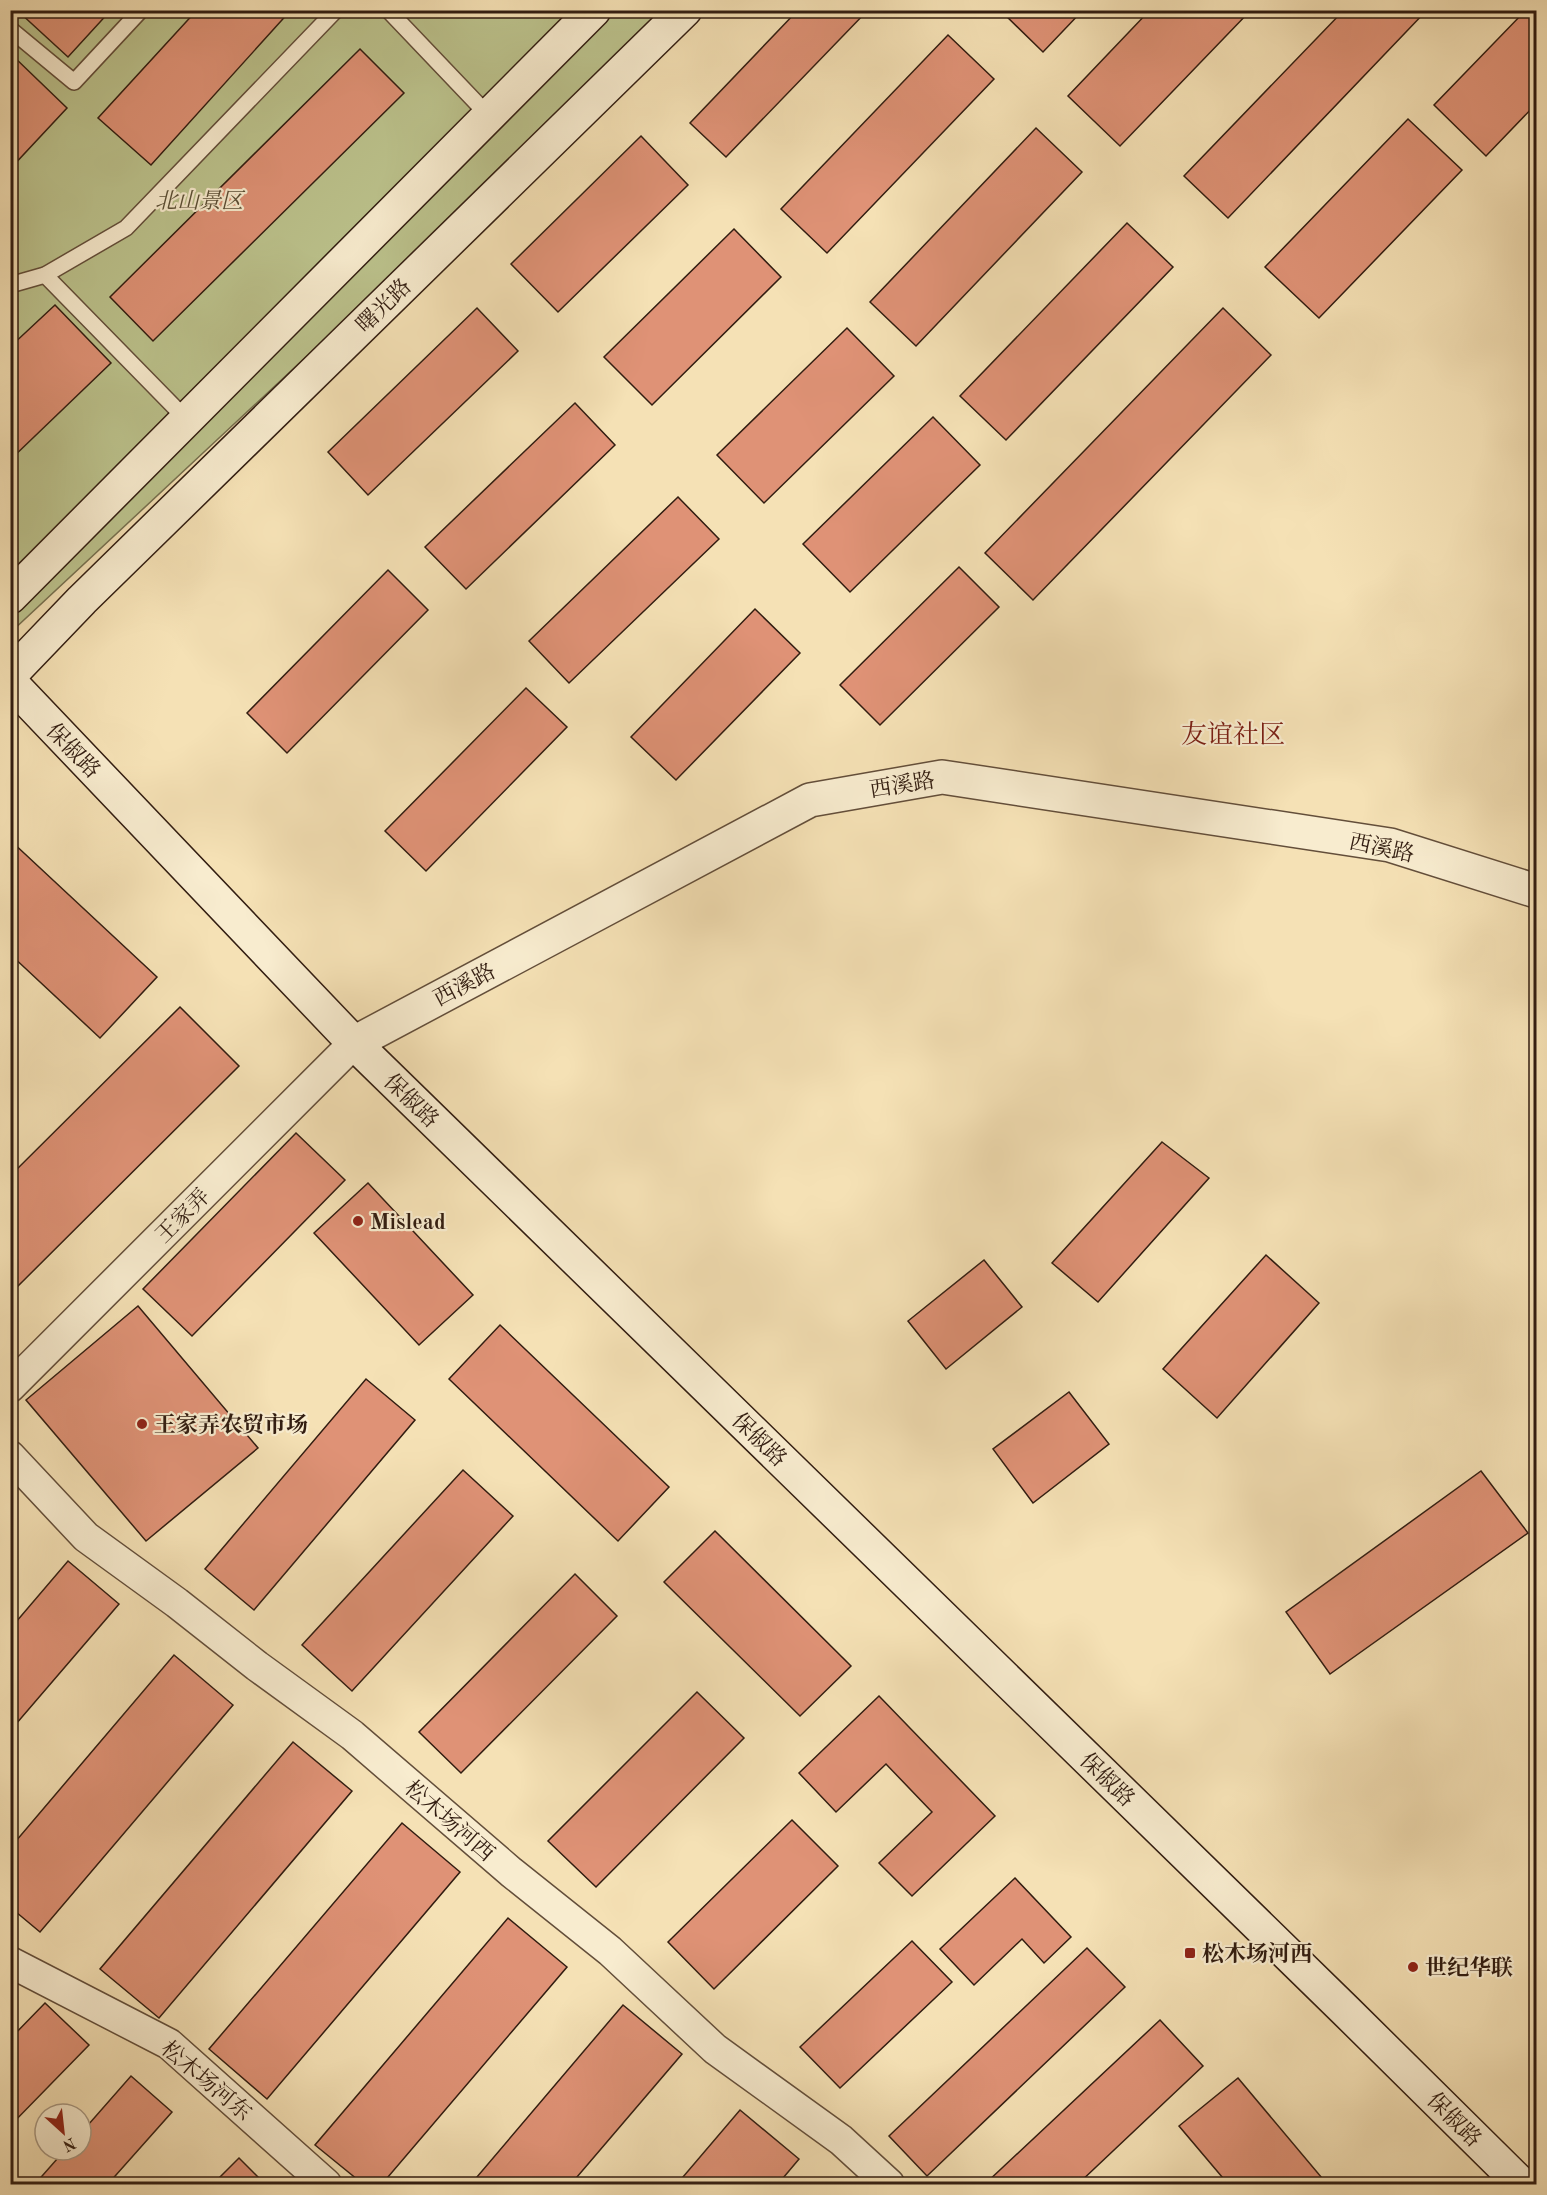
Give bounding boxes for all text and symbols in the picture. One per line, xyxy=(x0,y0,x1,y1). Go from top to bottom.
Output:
park label: 北山景区 xyxy=(155,189,246,213)
street label: 曙光路 xyxy=(352,274,416,337)
street label: 保俶路 xyxy=(42,719,105,783)
district label: 友谊社区 xyxy=(1181,720,1285,749)
street label: 西溪路 xyxy=(868,768,937,802)
street label: 西溪路 xyxy=(1347,829,1417,867)
street label: 西溪路 xyxy=(430,959,499,1011)
street label: 保俶路 xyxy=(379,1069,443,1132)
street label: 王家弄 xyxy=(151,1184,215,1248)
place label: Mislead xyxy=(370,1212,446,1234)
marker: Mislead xyxy=(351,1214,365,1228)
street label: 保俶路 xyxy=(727,1408,791,1471)
place label: 王家弄农贸市场 xyxy=(154,1412,308,1437)
marker: 王家弄农贸市场 xyxy=(135,1417,149,1431)
street label: 保俶路 xyxy=(1075,1748,1139,1811)
street label: 松木场河西 xyxy=(400,1776,499,1866)
place label: 松木场河西 xyxy=(1202,1941,1312,1966)
marker: 松木场河西 xyxy=(1183,1946,1197,1960)
place label: 世纪华联 xyxy=(1425,1956,1513,1980)
marker: 世纪华联 xyxy=(1406,1960,1420,1974)
street label: 松木场河东 xyxy=(157,2036,256,2125)
street label: 保俶路 xyxy=(1422,2088,1486,2152)
north arrow xyxy=(33,2102,93,2162)
text: N xyxy=(59,2134,78,2154)

